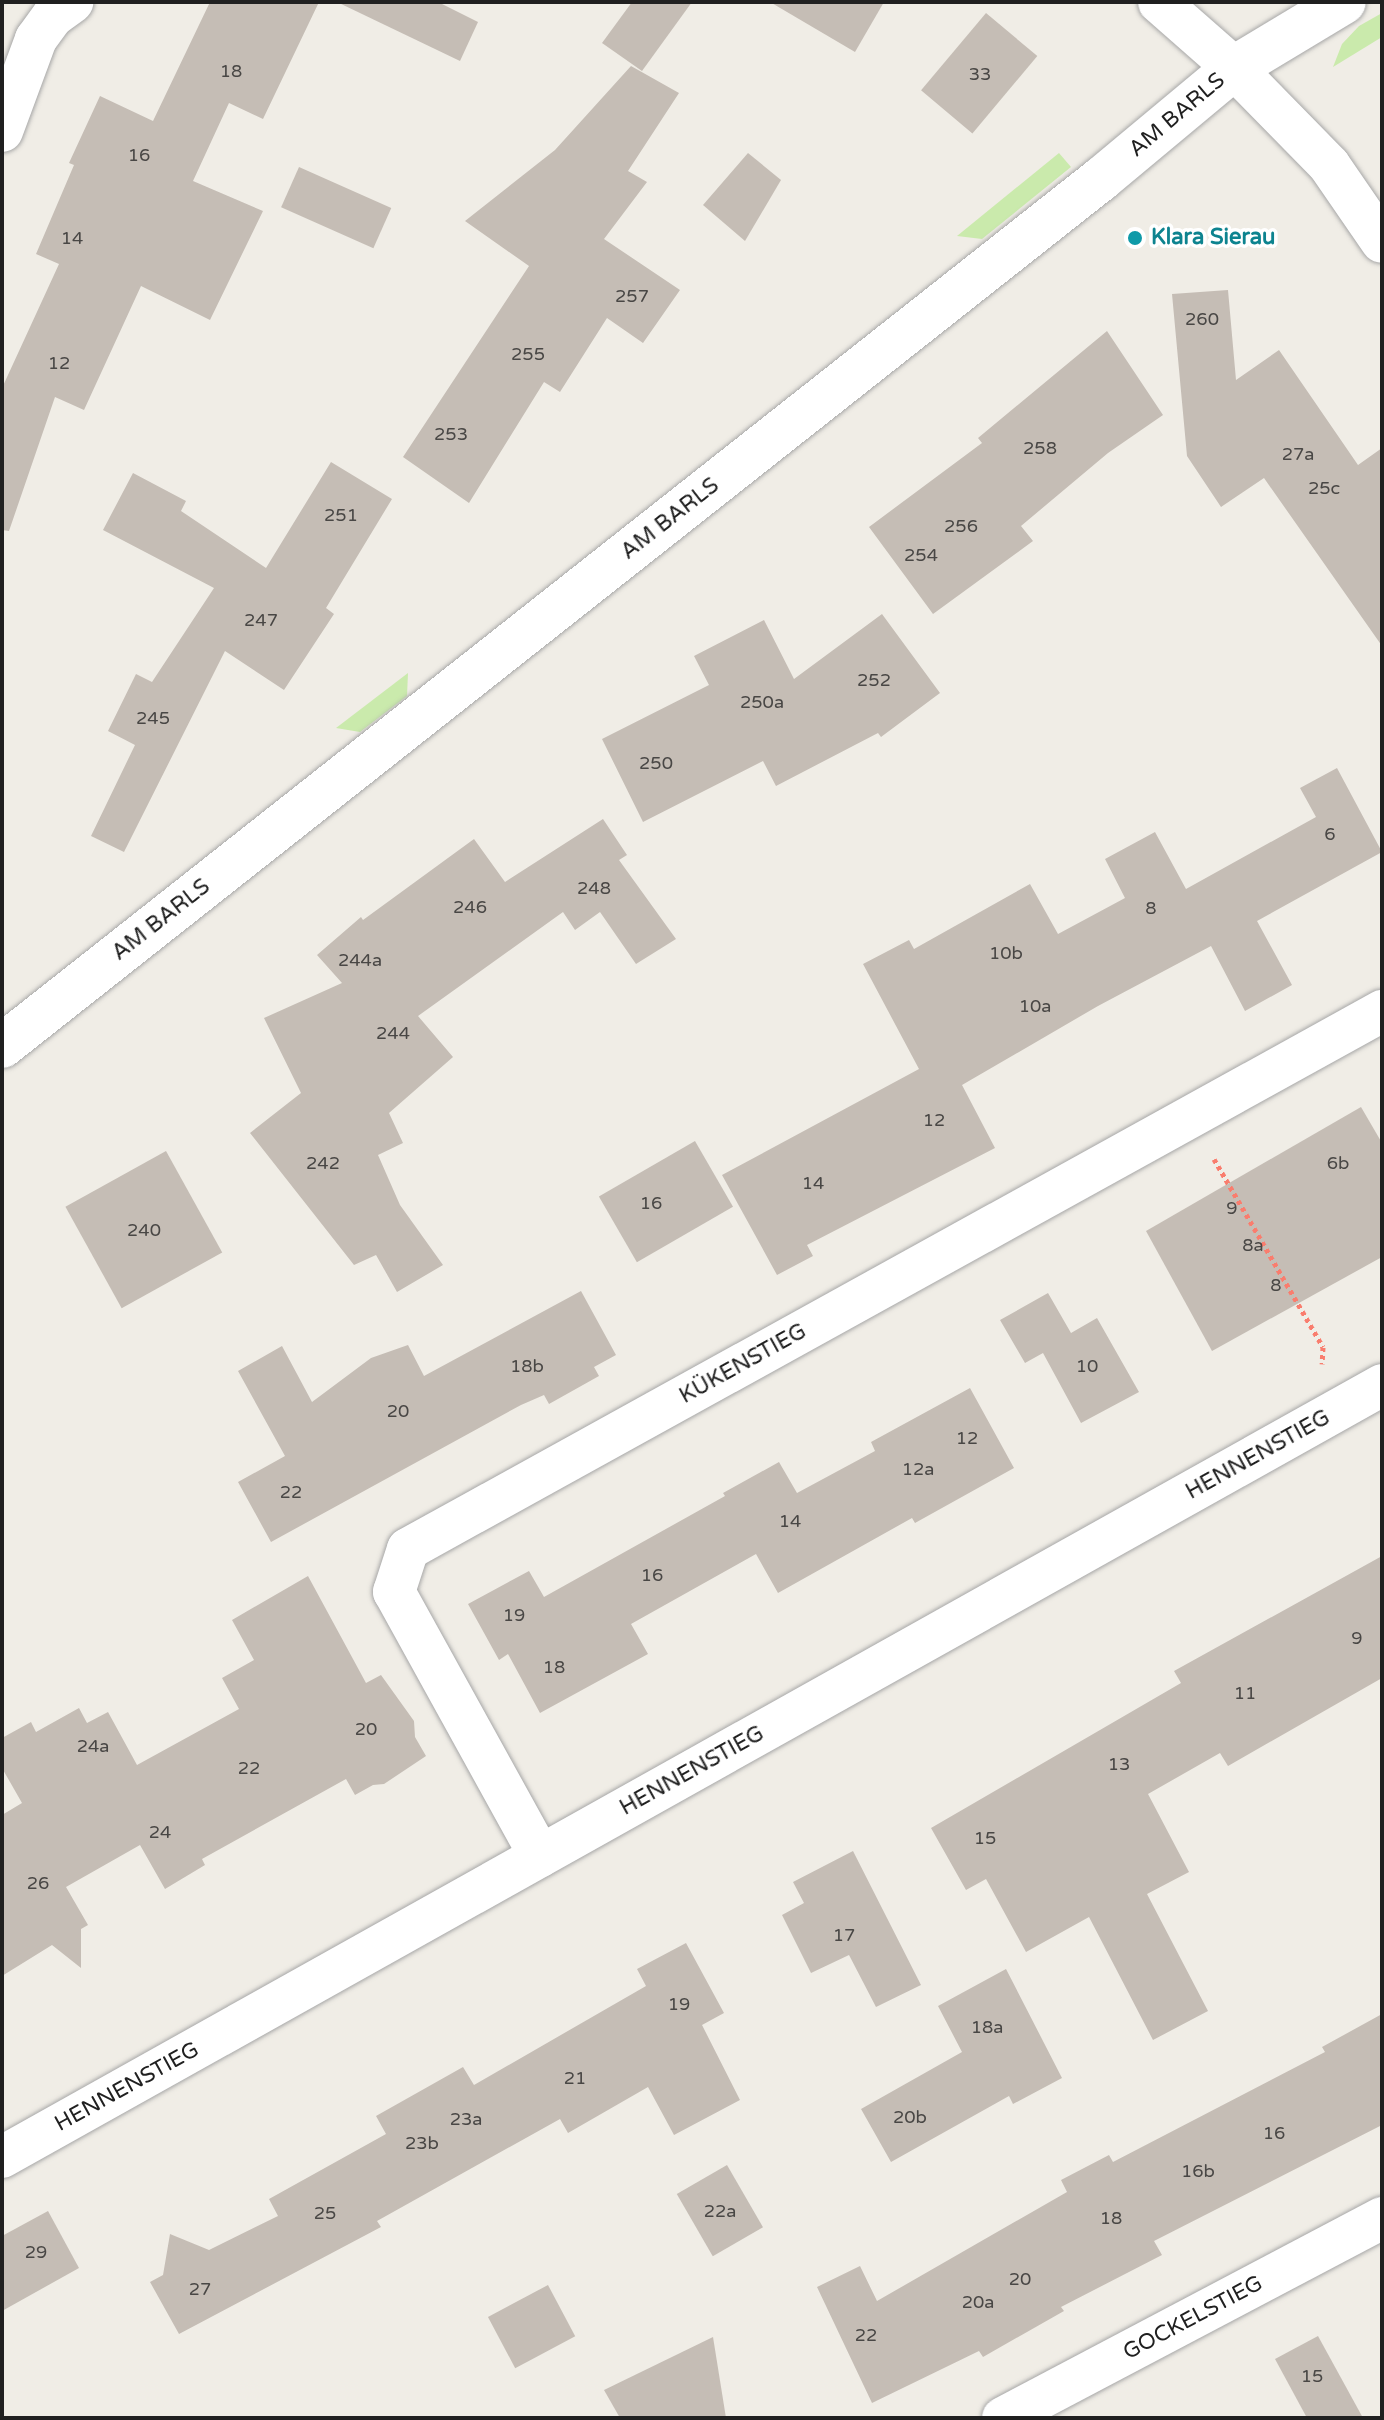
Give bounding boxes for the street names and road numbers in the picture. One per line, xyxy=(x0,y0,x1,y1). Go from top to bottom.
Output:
street label: AM BARLS xyxy=(1124,67,1230,163)
street label: AM BARLS xyxy=(616,473,724,565)
street label: AM BARLS xyxy=(107,874,215,966)
street label: KÜKENSTIEG xyxy=(675,1318,811,1410)
street label: HENNENSTIEG xyxy=(1181,1405,1335,1505)
street label: HENNENSTIEG xyxy=(615,1721,769,1821)
street label: HENNENSTIEG xyxy=(50,2037,204,2137)
street label: GOCKELSTIEG xyxy=(1119,2270,1267,2366)

